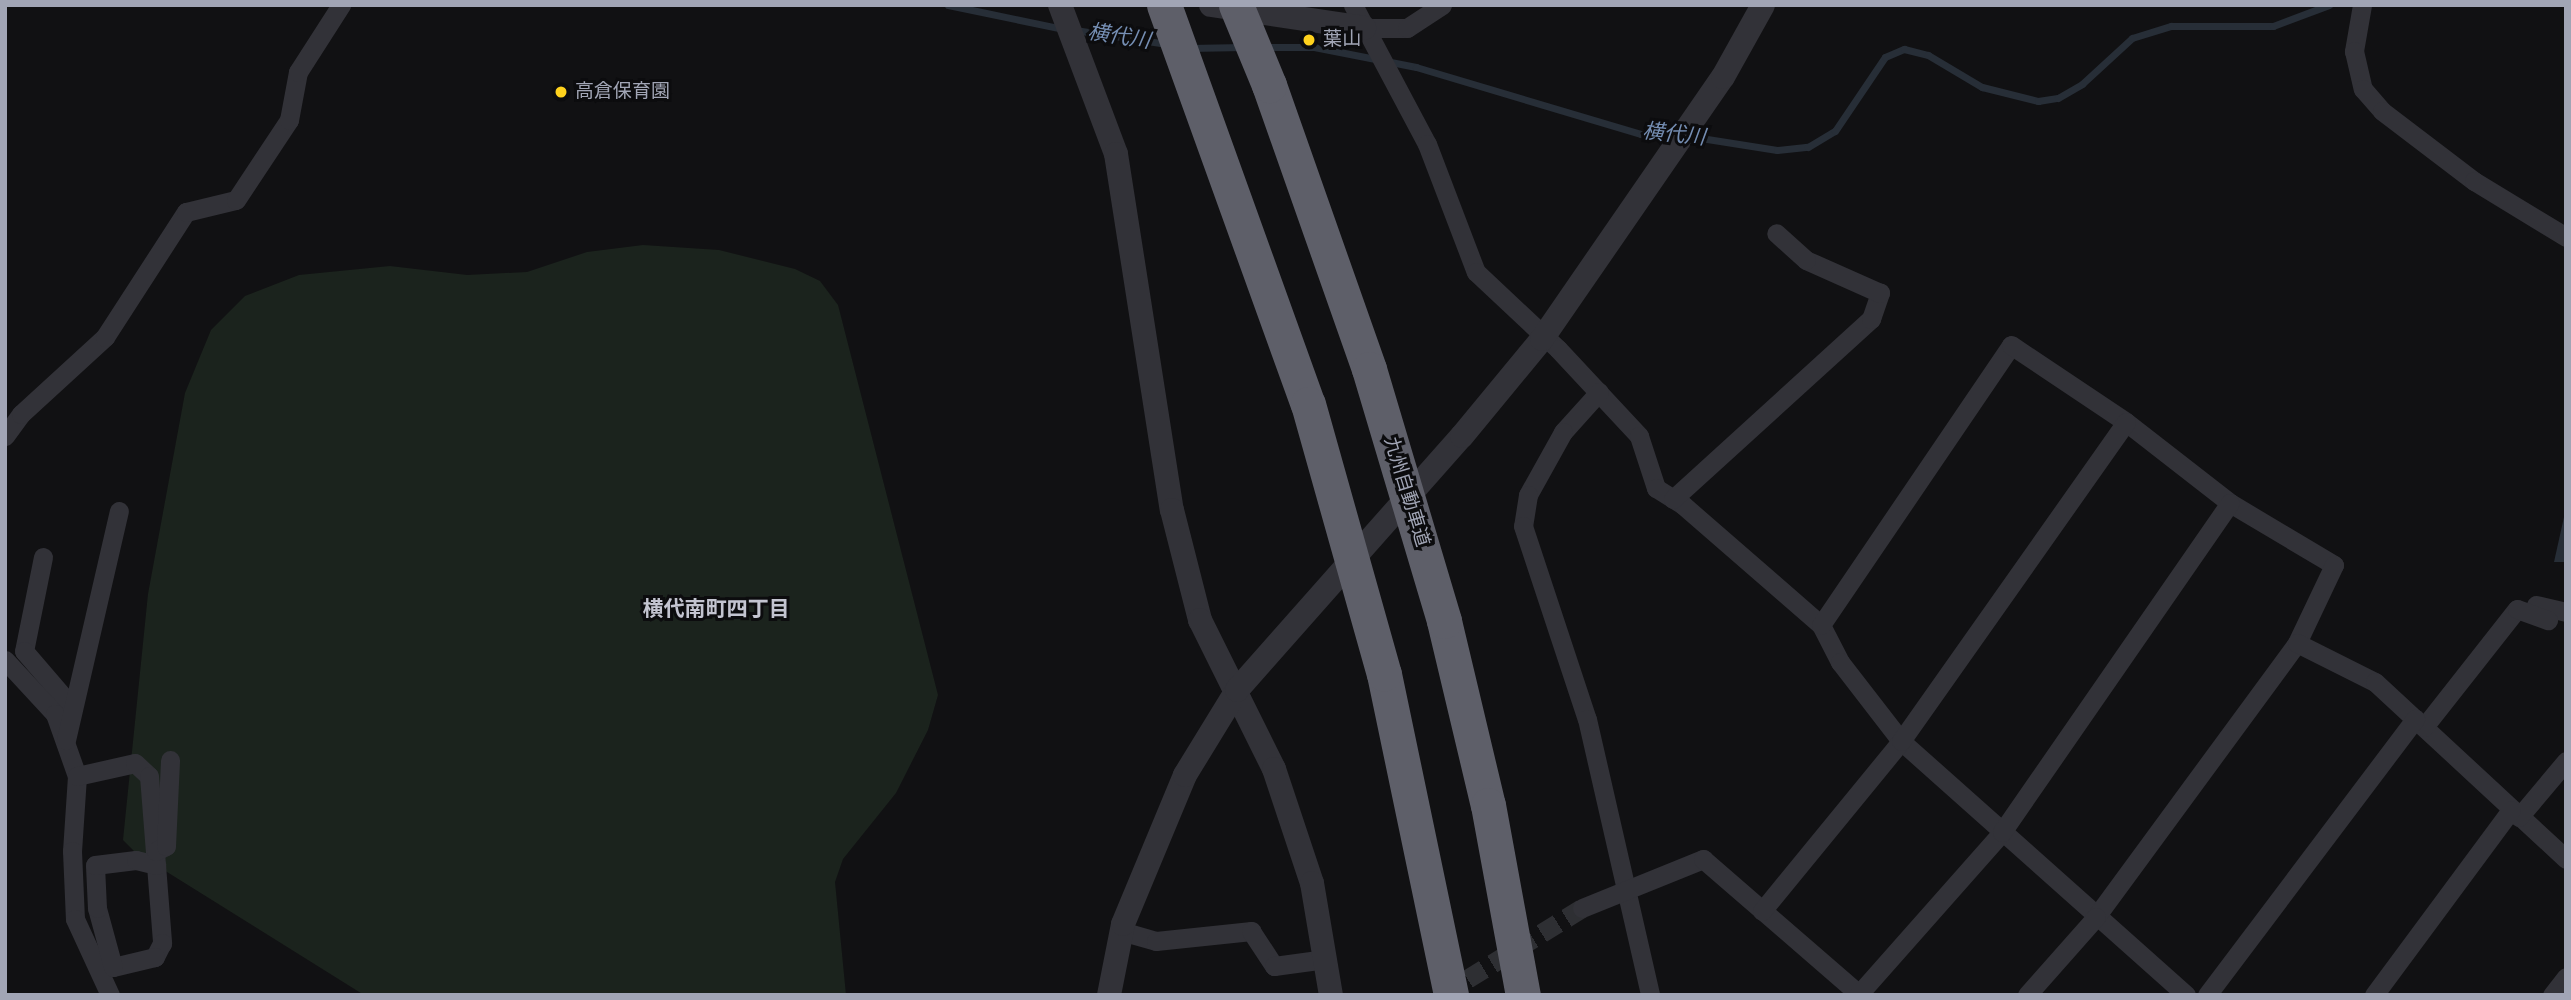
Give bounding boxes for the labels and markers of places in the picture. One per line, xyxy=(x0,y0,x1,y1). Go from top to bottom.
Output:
place label: 葉山 xyxy=(1323,29,1361,51)
marker: 葉山 xyxy=(1301,32,1317,48)
place label: 高倉保育園 xyxy=(575,81,670,103)
marker: 高倉保育園 xyxy=(553,84,569,100)

